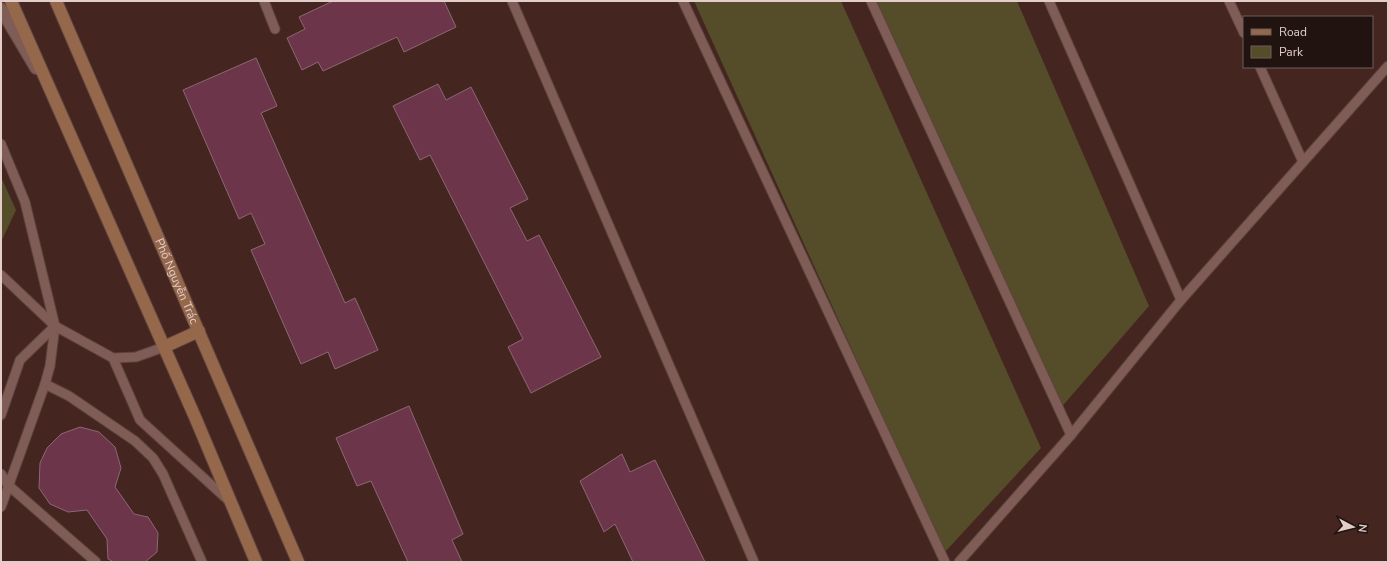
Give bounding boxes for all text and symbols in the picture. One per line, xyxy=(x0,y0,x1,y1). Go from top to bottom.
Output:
legend xyxy=(1243,16,1373,68)
text: Road xyxy=(1279,24,1307,40)
text: Park xyxy=(1279,44,1304,60)
street label: Phố Nguyễn Trác xyxy=(151,236,203,327)
north arrow xyxy=(1333,507,1373,547)
text: N xyxy=(1354,523,1370,533)

